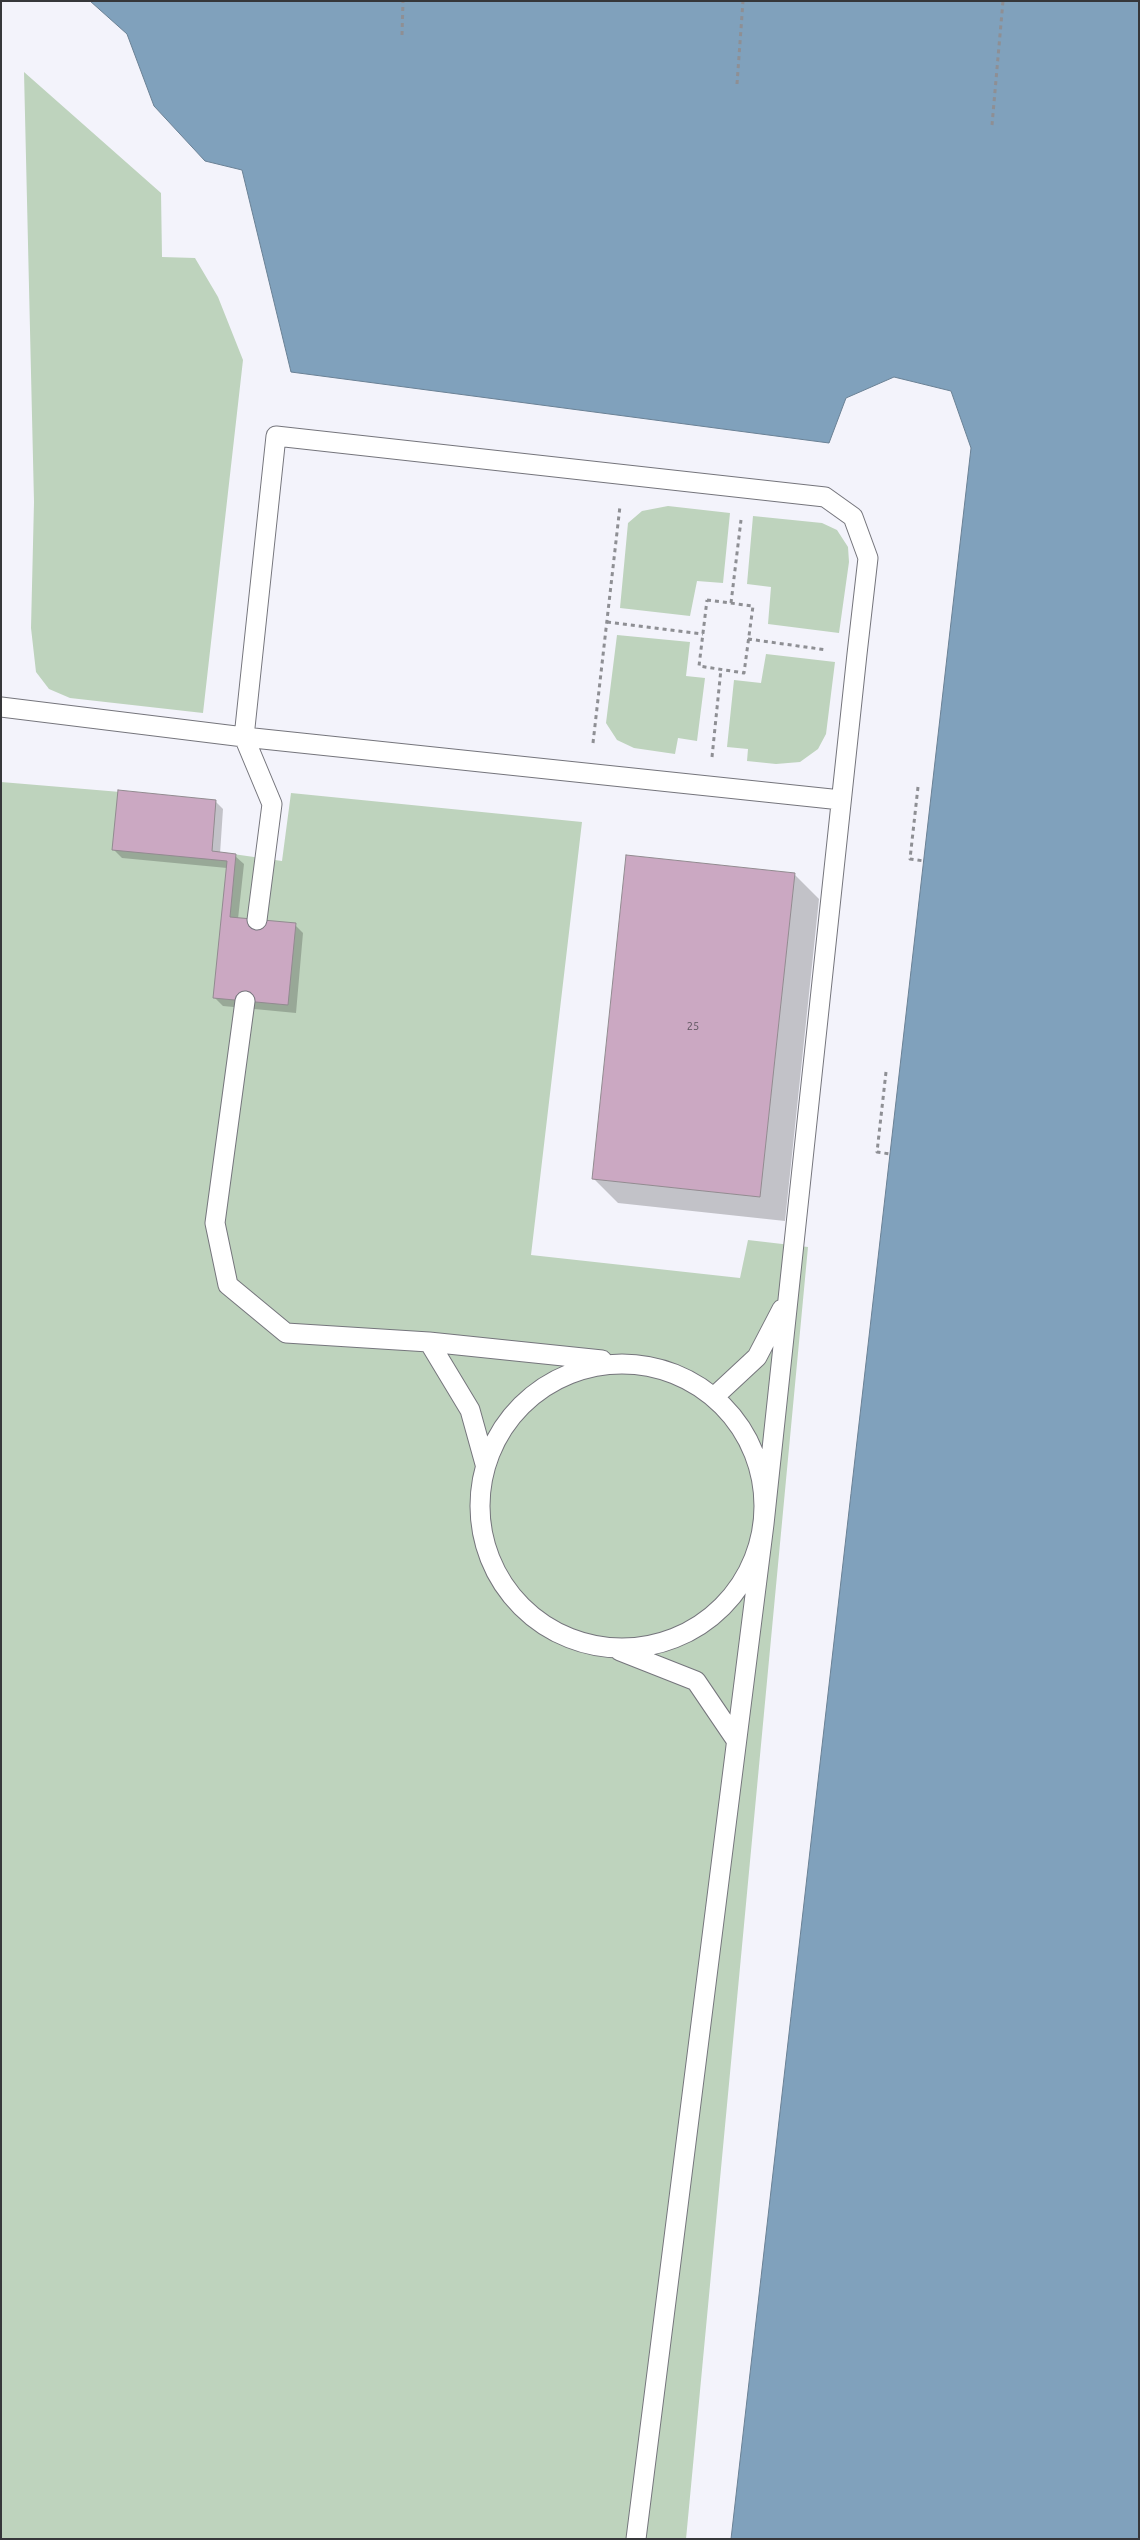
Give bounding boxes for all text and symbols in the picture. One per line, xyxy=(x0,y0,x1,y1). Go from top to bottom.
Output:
house number: 25 xyxy=(687,1019,699,1033)

